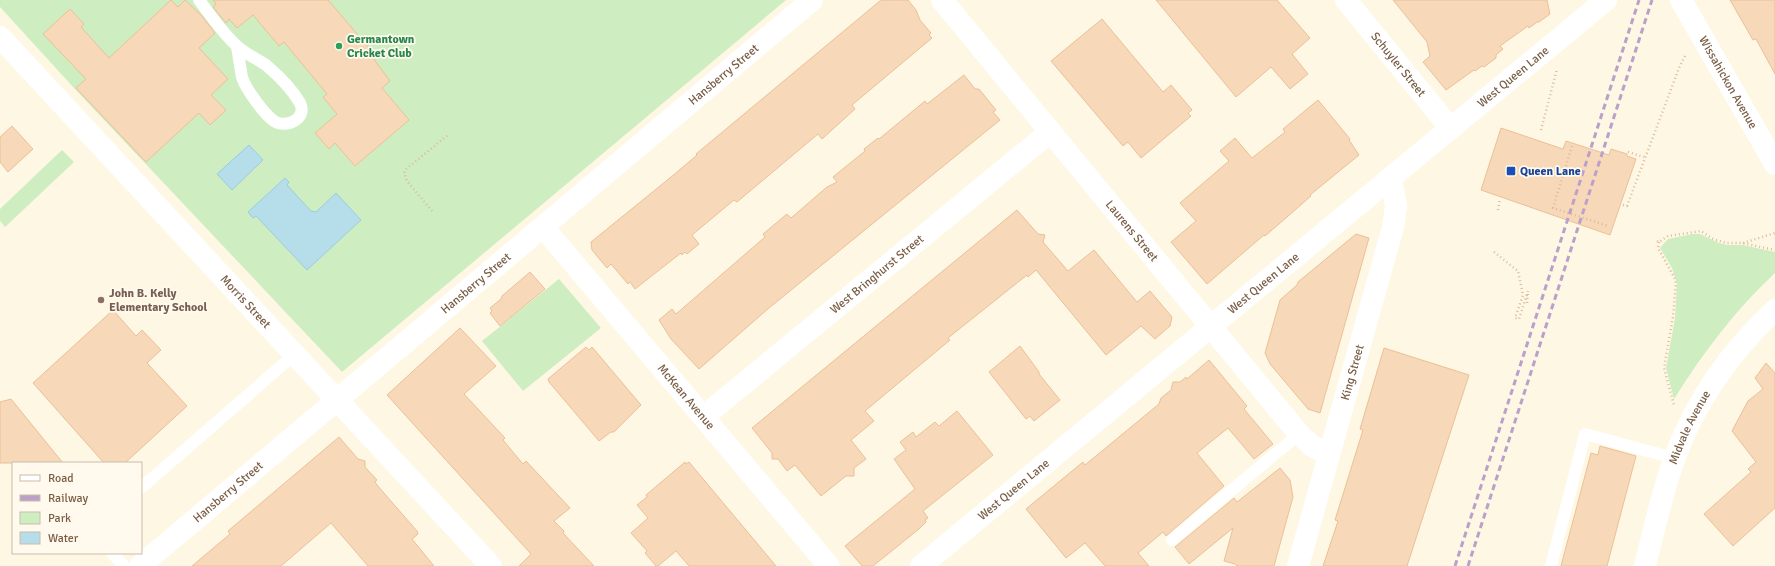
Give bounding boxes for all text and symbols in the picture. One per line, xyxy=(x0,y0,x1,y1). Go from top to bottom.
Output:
street label: Schuyler Street xyxy=(1368,29,1429,100)
place label: Germantown Cricket Club xyxy=(347,32,415,61)
street label: Wissahickon Avenue xyxy=(1696,33,1761,131)
marker: Germantown Cricket Club xyxy=(334,41,344,51)
street label: Hansberry Street xyxy=(685,41,762,108)
street label: West Queen Lane xyxy=(1474,43,1552,111)
place label: Queen Lane xyxy=(1520,164,1581,179)
marker: Queen Lane xyxy=(1505,165,1517,177)
street label: Laurens Street xyxy=(1102,197,1162,265)
street label: West Bringhurst Street xyxy=(827,231,927,317)
street label: Hansberry Street xyxy=(438,249,514,317)
street label: West Queen Lane xyxy=(1224,249,1302,317)
street label: Morris Street xyxy=(217,272,274,331)
place label: John B. Kelly Elementary School xyxy=(109,286,208,315)
marker: John B. Kelly Elementary School xyxy=(96,295,106,305)
street label: King Street xyxy=(1337,343,1367,402)
street label: McKean Avenue xyxy=(654,361,718,433)
street label: Midvale Avenue xyxy=(1665,388,1714,466)
street label: West Queen Lane xyxy=(975,456,1052,523)
street label: Hansberry Street xyxy=(190,458,266,526)
legend xyxy=(12,462,142,554)
text: Road xyxy=(48,471,74,486)
text: Railway xyxy=(48,491,88,506)
text: Park xyxy=(48,511,71,526)
text: Water xyxy=(48,531,79,546)

